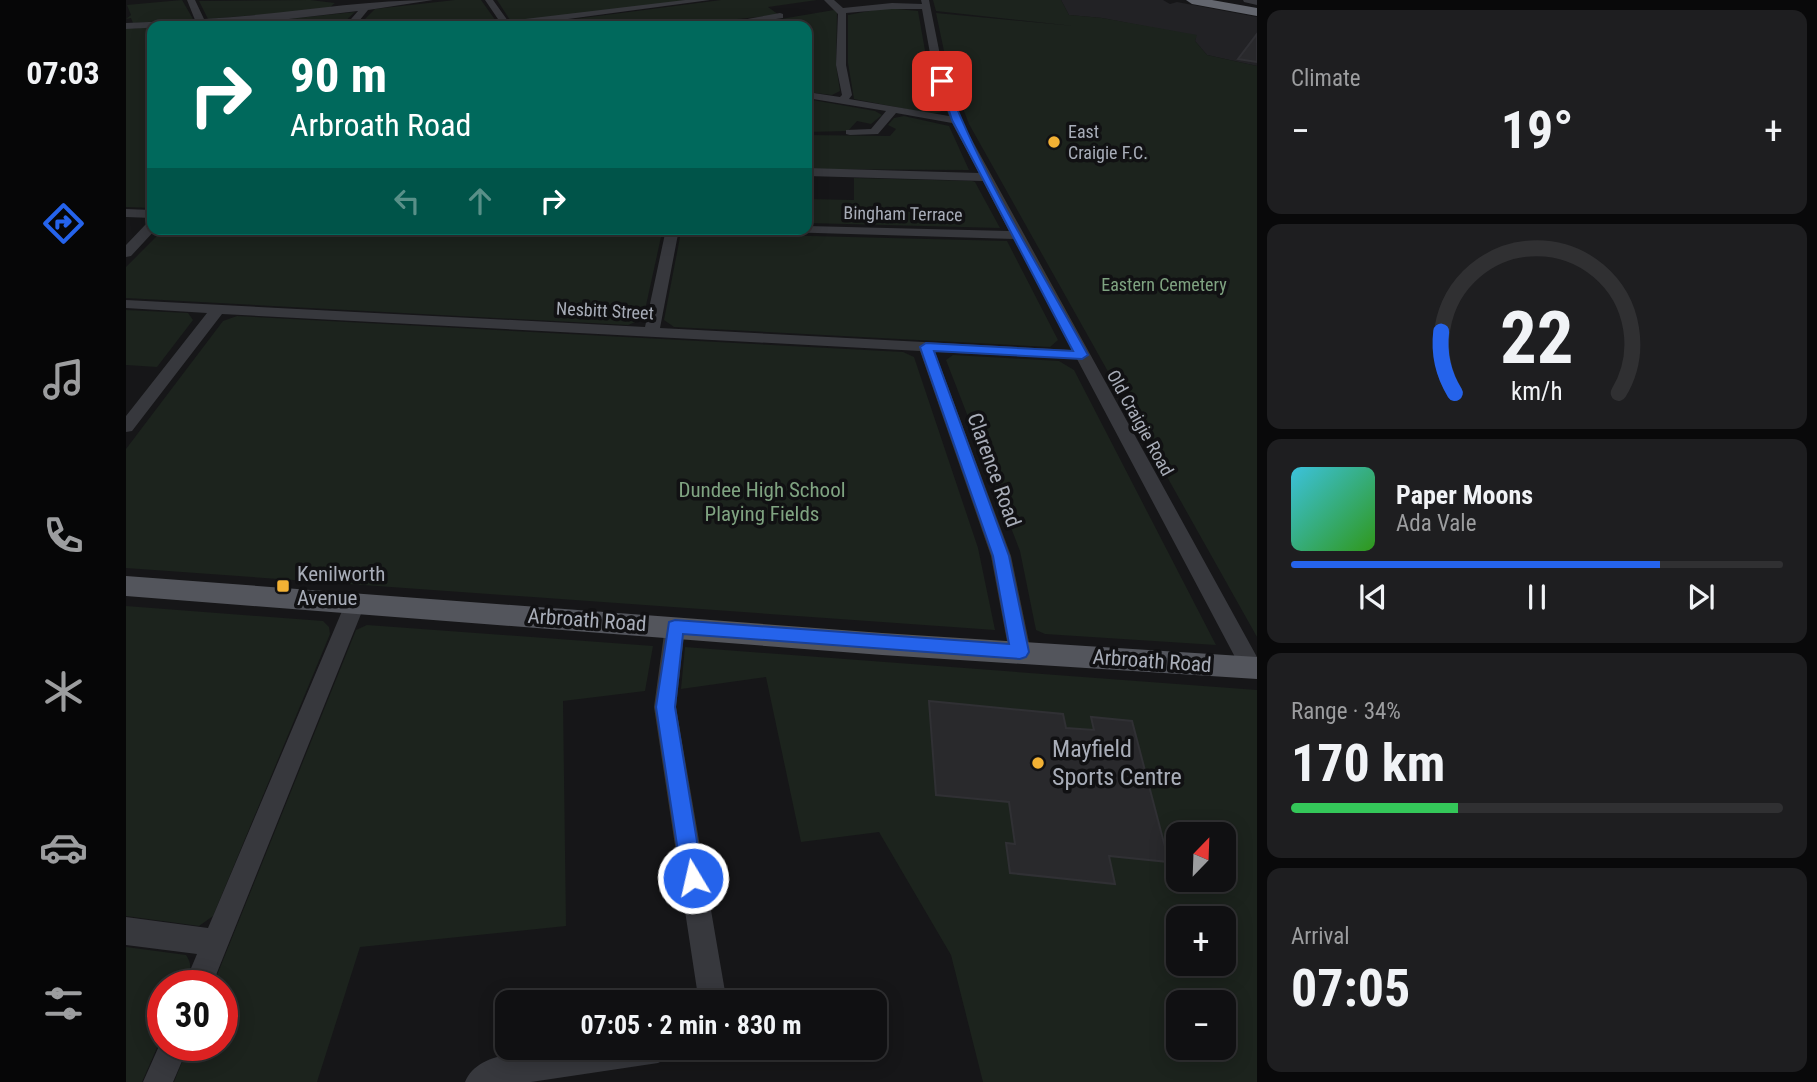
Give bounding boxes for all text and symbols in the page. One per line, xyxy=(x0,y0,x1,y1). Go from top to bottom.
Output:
text: 90 m xyxy=(290,47,387,104)
icon: right xyxy=(175,49,266,140)
pin xyxy=(912,51,972,111)
text: 07:03 xyxy=(26,54,100,92)
icon: arrive xyxy=(923,62,961,100)
text: Climate xyxy=(1291,65,1361,92)
text: 19° xyxy=(1501,100,1573,161)
text: Arbroath Road xyxy=(290,106,471,144)
text: − xyxy=(1291,109,1310,153)
text: + xyxy=(1764,109,1783,153)
place label: East Craigie F.C. xyxy=(1068,121,1148,163)
marker: East Craigie F.C. xyxy=(1046,134,1062,150)
icon: left xyxy=(388,182,426,220)
icon: ahead xyxy=(461,182,499,220)
icon: right xyxy=(534,182,572,220)
icon: directions xyxy=(39,199,88,248)
street label: Bingham Terrace xyxy=(843,202,963,225)
park label: Eastern Cemetery xyxy=(1101,274,1227,295)
text: 22 xyxy=(1500,295,1574,381)
street label: Nesbitt Street xyxy=(556,297,654,324)
icon: music xyxy=(39,355,88,404)
street label: Old Craigie Road xyxy=(1103,366,1178,479)
text: km/h xyxy=(1511,376,1563,405)
street label: Clarence Road xyxy=(962,410,1026,530)
park label: Dundee High School Playing Fields xyxy=(678,478,846,526)
text: Paper Moons xyxy=(1396,480,1533,510)
text: Ada Vale xyxy=(1396,510,1476,537)
icon: phone xyxy=(39,511,88,560)
place label: Kenilworth Avenue xyxy=(297,562,385,610)
marker: Kenilworth Avenue xyxy=(275,578,291,594)
icon: previous xyxy=(1354,578,1392,616)
icon: pause xyxy=(1518,578,1556,616)
icon: next xyxy=(1682,578,1720,616)
street label: Arbroath Road xyxy=(527,604,647,636)
street label: Arbroath Road xyxy=(1092,645,1212,677)
icon: climate xyxy=(39,667,88,716)
text: Range · 34% xyxy=(1291,698,1401,725)
text: 170 km xyxy=(1291,733,1445,794)
place label: Mayfield Sports Centre xyxy=(1052,735,1182,791)
marker: Mayfield Sports Centre xyxy=(1030,755,1046,771)
north arrow xyxy=(1166,822,1236,892)
map controls xyxy=(1166,822,1236,1060)
icon: car xyxy=(39,823,88,872)
position arrow xyxy=(656,841,730,915)
button: + xyxy=(1166,906,1236,976)
text: Arrival xyxy=(1291,923,1350,950)
text: 07:05 xyxy=(1291,958,1410,1019)
speed limit sign: 30 xyxy=(147,970,238,1061)
icon: filters xyxy=(39,979,88,1028)
button: − xyxy=(1166,990,1236,1060)
text: 07:05 · 2 min · 830 m xyxy=(581,1010,801,1040)

